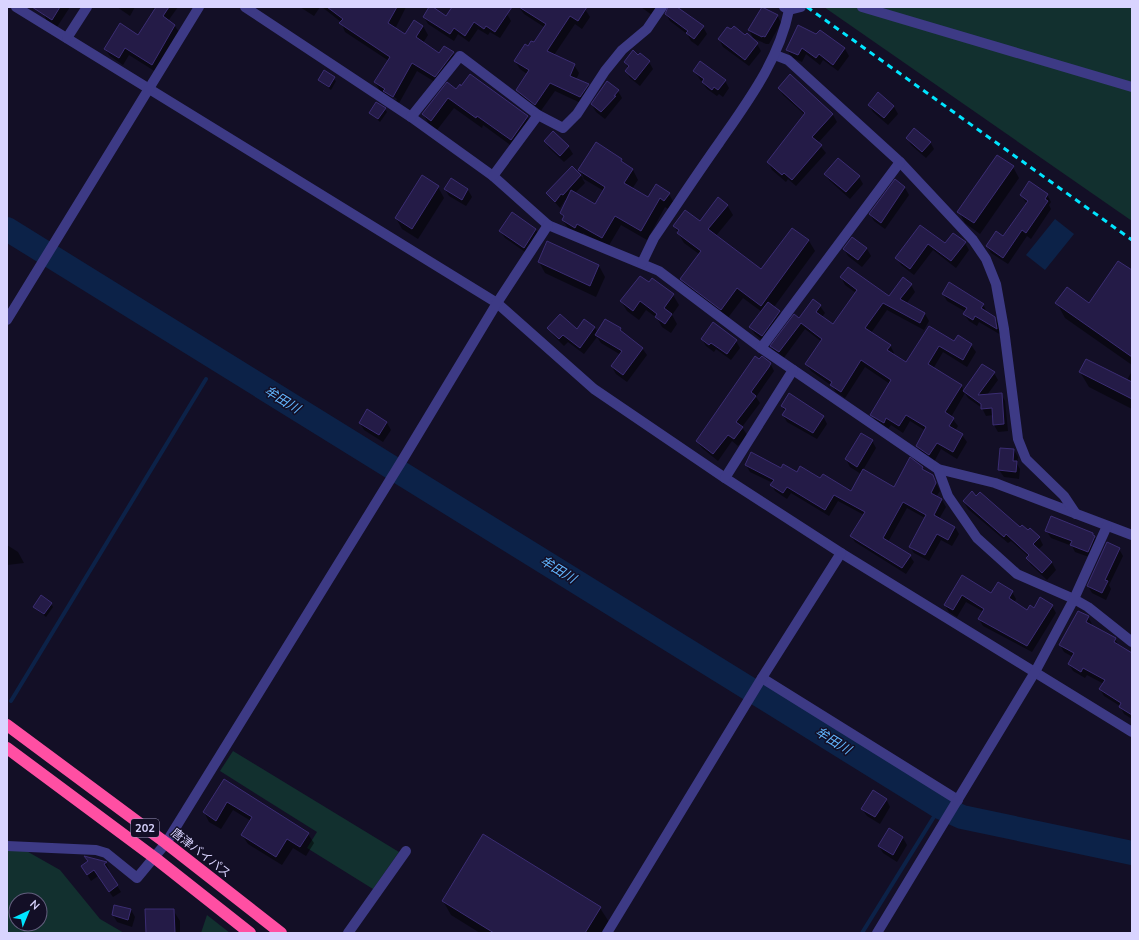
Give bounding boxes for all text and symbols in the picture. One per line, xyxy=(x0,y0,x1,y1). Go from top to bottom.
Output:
water label: 牟田川 xyxy=(261,382,305,419)
water label: 牟田川 xyxy=(537,552,581,589)
water label: 牟田川 xyxy=(812,723,856,760)
road number: 202 xyxy=(131,819,159,837)
street label: 唐津バイパス xyxy=(168,825,234,881)
north arrow xyxy=(8,892,48,932)
text: N xyxy=(26,897,43,913)

